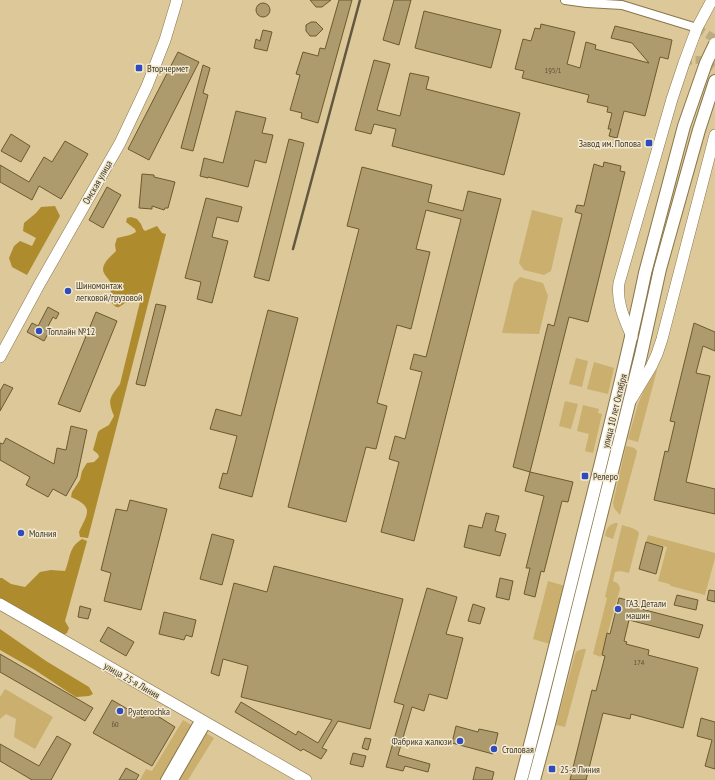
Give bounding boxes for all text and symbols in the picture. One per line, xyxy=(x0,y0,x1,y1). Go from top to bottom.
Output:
place label: Вторчермет xyxy=(147,62,189,75)
marker: Вторчермет xyxy=(134,63,144,73)
house number: 195/1 xyxy=(545,65,562,75)
place label: Завод им. Попова xyxy=(579,137,641,150)
marker: Завод им. Попова xyxy=(644,138,654,148)
street label: Омская улица xyxy=(80,158,115,207)
place label: Шиномонтаж легковой/грузовой xyxy=(75,279,143,304)
marker: Шиномонтаж легковой/грузовой xyxy=(63,286,73,296)
place label: Топлайн №12 xyxy=(47,325,95,338)
marker: Топлайн №12 xyxy=(34,326,44,336)
street label: улица 10 лет Октября xyxy=(599,373,630,450)
place label: Релеро xyxy=(593,470,618,483)
marker: Релеро xyxy=(580,471,590,481)
place label: Молния xyxy=(29,527,56,540)
marker: Молния xyxy=(16,528,26,538)
place label: ГАЗ. Детали машин xyxy=(626,597,666,622)
marker: ГАЗ. Детали машин xyxy=(613,604,623,614)
house number: 174 xyxy=(634,657,645,667)
street label: улица 25-я Линия xyxy=(101,659,162,702)
place label: Pyaterochka xyxy=(128,705,170,718)
marker: Pyaterochka xyxy=(115,706,125,716)
house number: 60 xyxy=(111,719,119,729)
place label: Фабрика жалюзи xyxy=(391,735,452,748)
marker: Фабрика жалюзи xyxy=(455,736,465,746)
place label: Столовая xyxy=(502,743,534,756)
marker: Столовая xyxy=(489,744,499,754)
place label: 25-я Линия xyxy=(560,763,600,776)
marker: 25-я Линия xyxy=(547,764,557,774)

